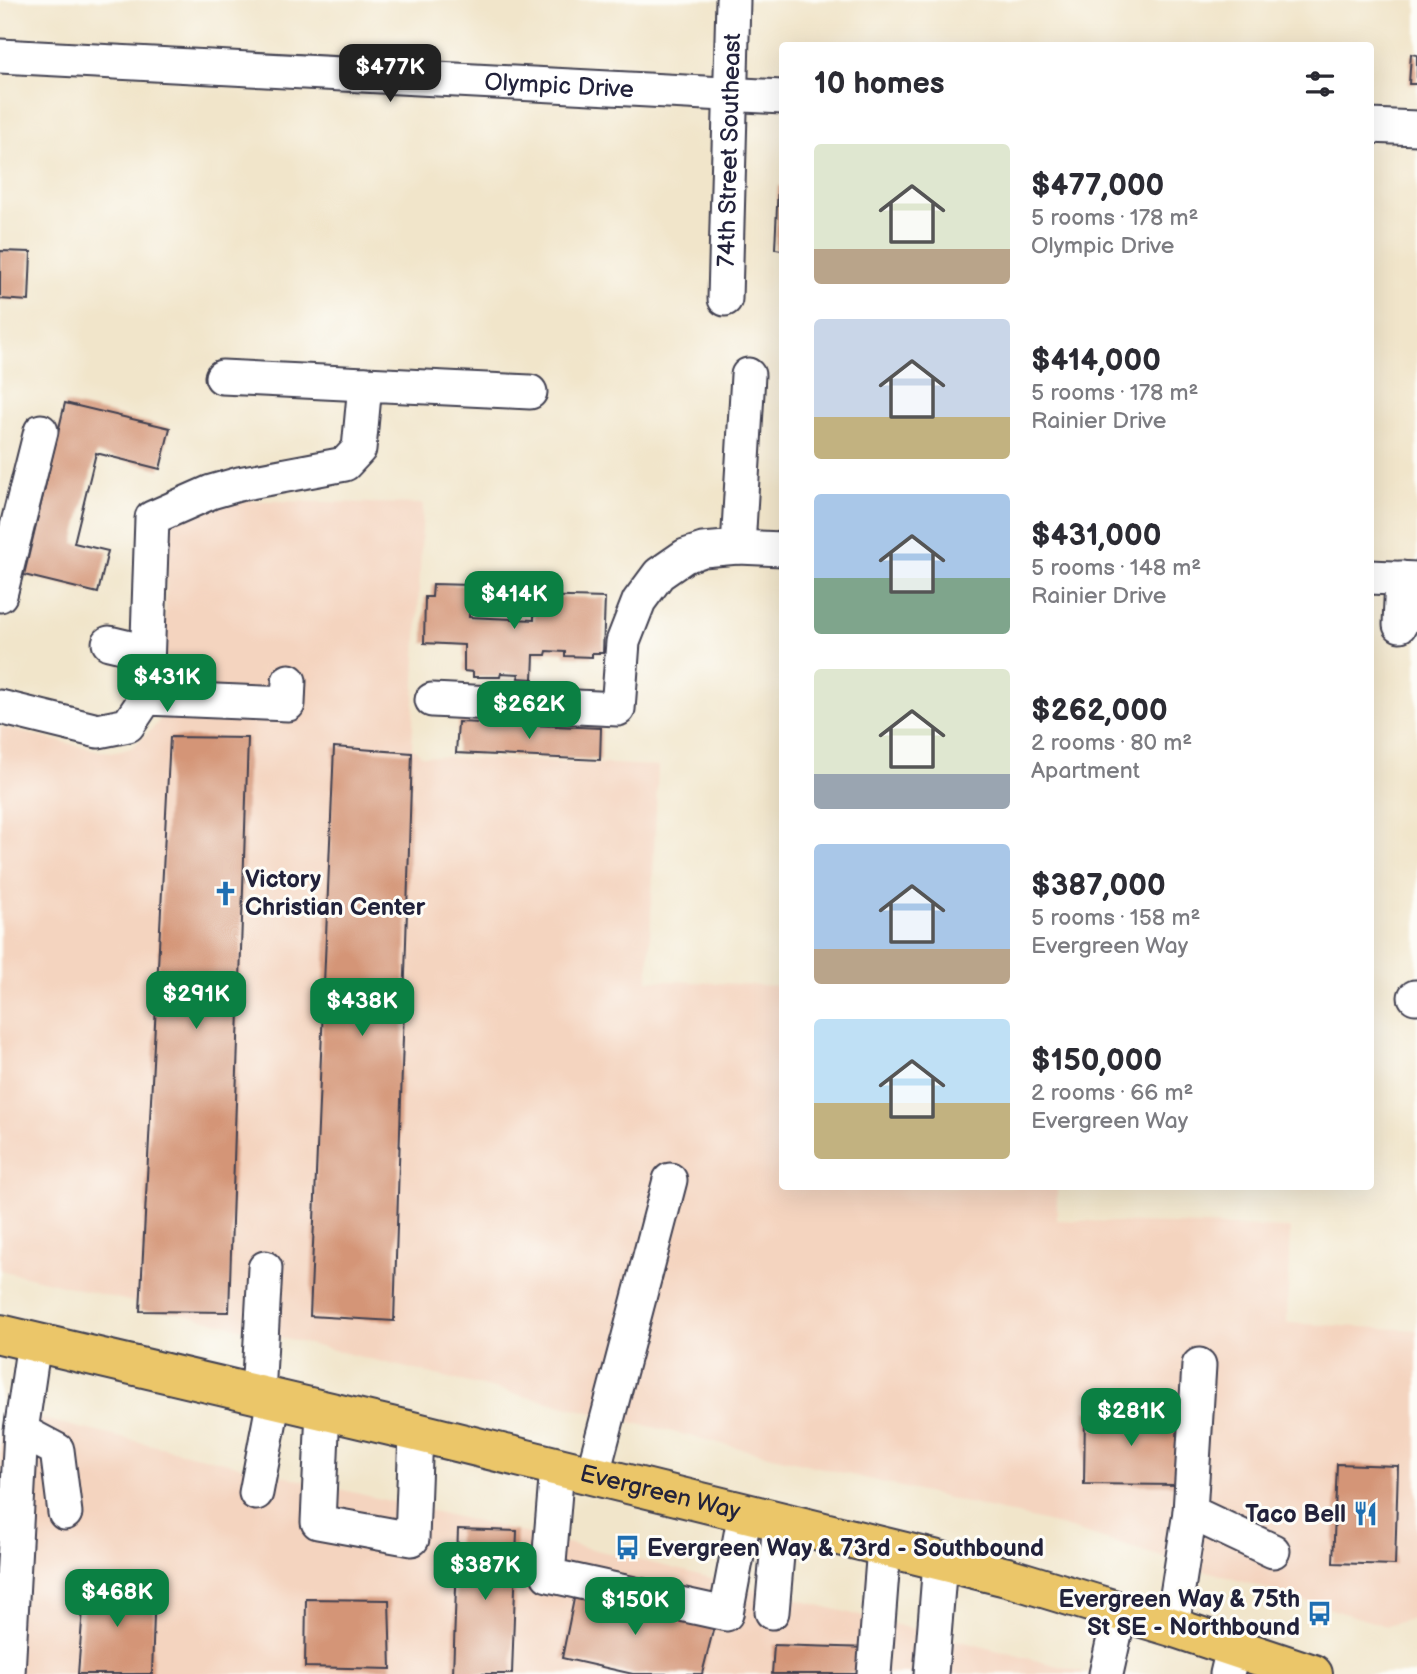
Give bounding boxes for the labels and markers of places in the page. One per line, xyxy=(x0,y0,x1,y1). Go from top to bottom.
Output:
pin: $477K xyxy=(341,44,439,104)
pin: $414K xyxy=(465,572,563,631)
pin: $431K xyxy=(118,654,216,714)
pin: $262K xyxy=(480,682,578,741)
place label: Victory Christian Center xyxy=(245,865,426,922)
church icon: Victory Christian Center xyxy=(211,879,239,907)
pin: $291K xyxy=(147,972,245,1031)
pin: $438K xyxy=(313,978,411,1038)
pin: $281K xyxy=(1082,1388,1180,1448)
place label: Taco Bell xyxy=(1245,1500,1346,1529)
restaurant icon: Taco Bell xyxy=(1352,1500,1380,1528)
bus stop icon: Evergreen Way & 73rd - Southbound xyxy=(613,1534,641,1562)
place label: Evergreen Way & 73rd - Southbound xyxy=(647,1534,1044,1563)
pin: $387K xyxy=(436,1542,534,1602)
pin: $468K xyxy=(68,1570,166,1629)
pin: $150K xyxy=(586,1578,684,1637)
place label: Evergreen Way & 75th St SE - Northbound xyxy=(1058,1585,1300,1642)
bus stop icon: Evergreen Way & 75th St SE - Northbound xyxy=(1306,1599,1334,1627)

